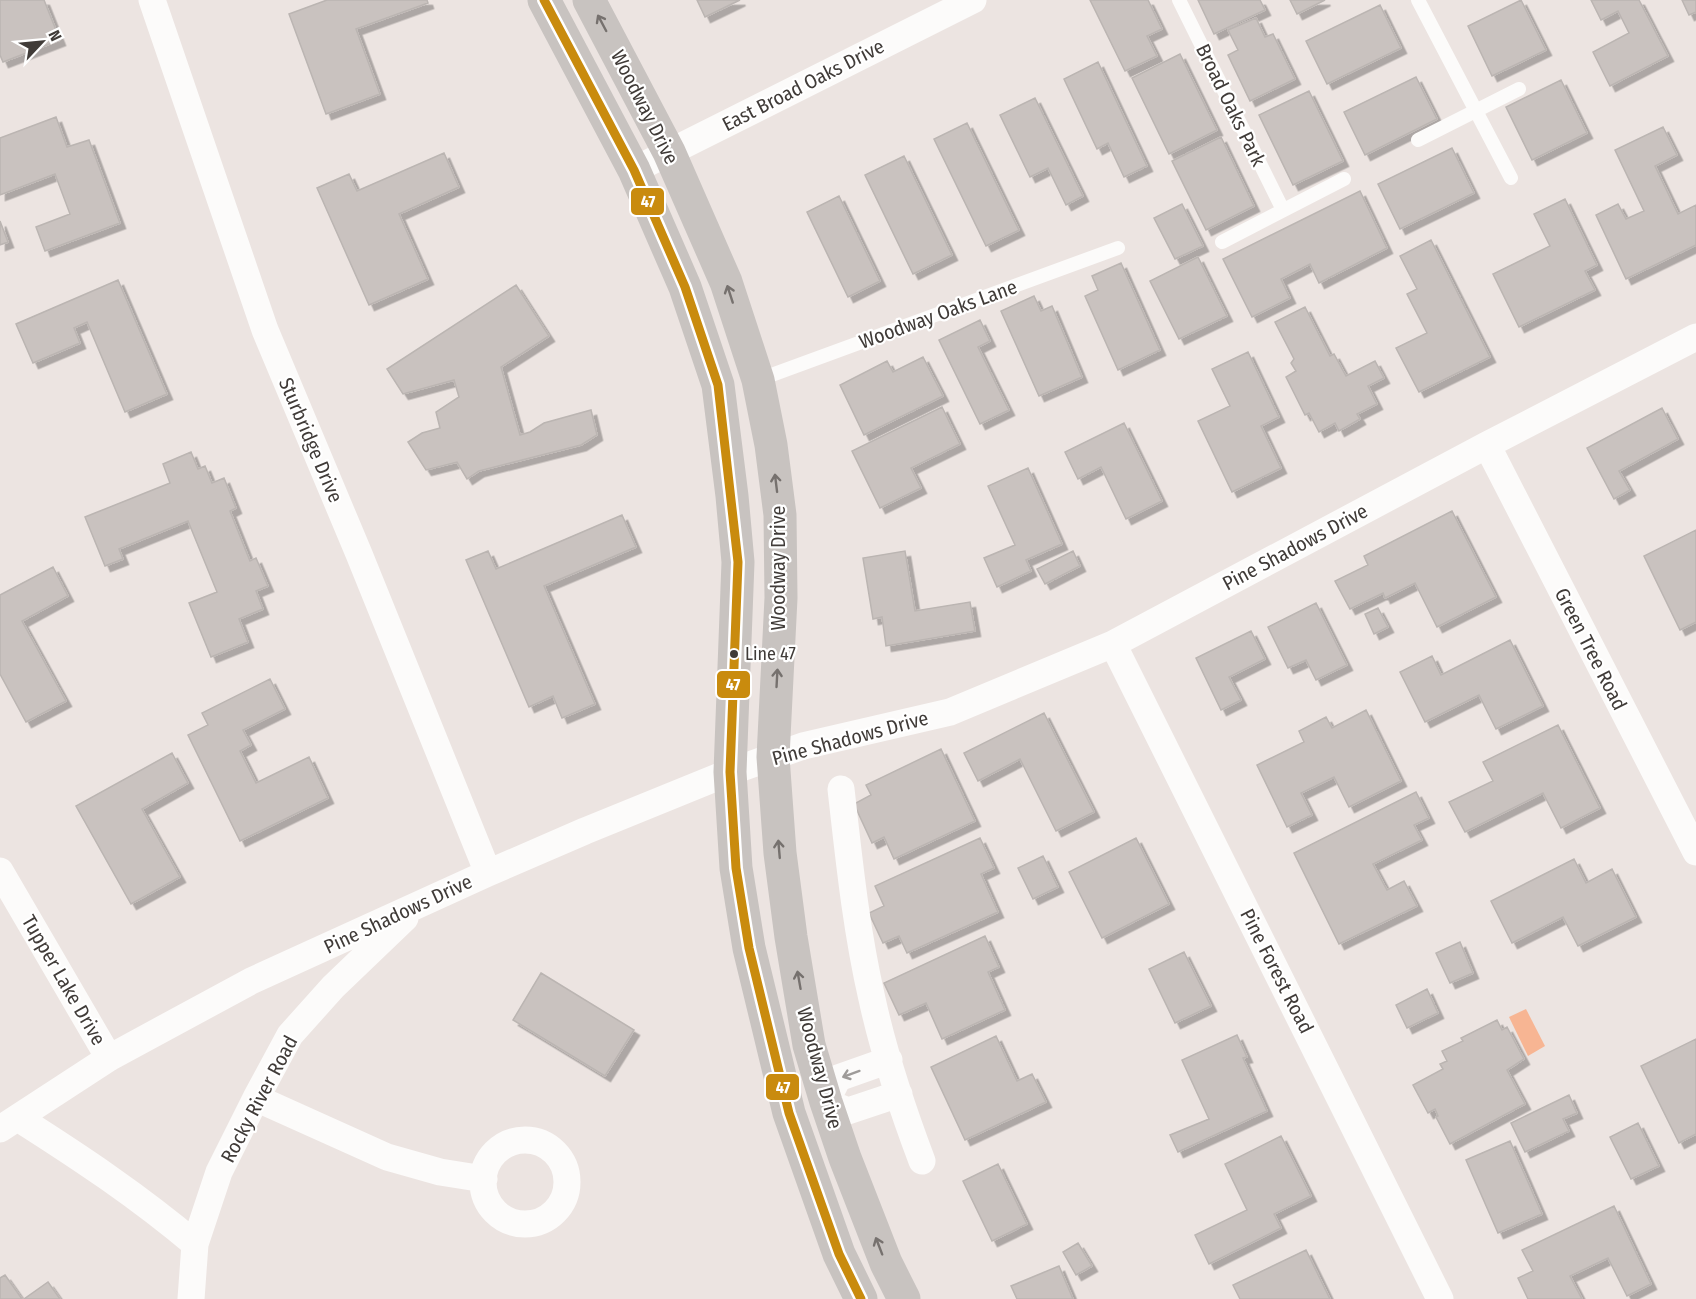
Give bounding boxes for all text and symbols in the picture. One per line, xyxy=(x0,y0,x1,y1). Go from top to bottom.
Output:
north arrow xyxy=(12,12,72,72)
one-way arrow xyxy=(596,15,607,33)
text: N xyxy=(44,27,66,44)
street label: East Broad Oaks Drive xyxy=(718,34,888,136)
street label: Broad Oaks Park xyxy=(1191,40,1271,171)
street label: Woodway Drive xyxy=(606,46,684,168)
line badge: 47 xyxy=(630,187,665,216)
text: 47 xyxy=(641,192,656,211)
street label: Woodway Oaks Lane xyxy=(856,274,1020,354)
one-way arrow xyxy=(724,285,735,304)
street label: Sturbridge Drive xyxy=(274,374,348,506)
one-way arrow xyxy=(770,474,781,494)
street label: Pine Shadows Drive xyxy=(1218,499,1372,595)
street label: Woodway Drive xyxy=(766,506,790,630)
street label: Green Tree Road xyxy=(1550,584,1632,714)
place label: Line 47 xyxy=(745,643,796,665)
marker: Line 47 xyxy=(728,648,740,660)
one-way arrow xyxy=(771,668,782,688)
line badge: 47 xyxy=(716,670,751,699)
text: 47 xyxy=(726,675,741,694)
street label: Pine Shadows Drive xyxy=(769,706,931,770)
one-way arrow xyxy=(774,839,785,859)
street label: Pine Shadows Drive xyxy=(320,869,476,959)
street label: Pine Forest Road xyxy=(1235,905,1319,1037)
street label: Tupper Lake Drive xyxy=(17,911,111,1049)
one-way arrow xyxy=(793,970,804,990)
street label: Woodway Drive xyxy=(792,1005,848,1131)
street label: Rocky River Road xyxy=(215,1031,303,1167)
one-way arrow xyxy=(842,1069,861,1080)
line badge: 47 xyxy=(765,1073,800,1101)
text: 47 xyxy=(776,1078,791,1097)
one-way arrow xyxy=(873,1237,884,1256)

